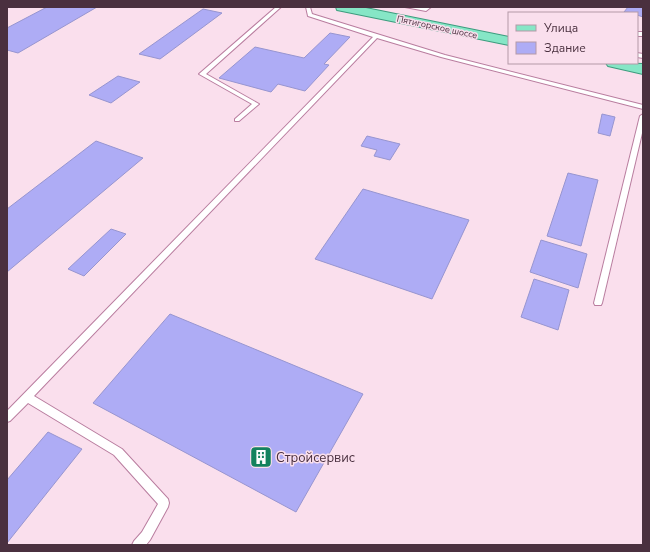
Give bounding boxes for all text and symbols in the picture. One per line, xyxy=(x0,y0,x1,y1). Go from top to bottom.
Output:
legend xyxy=(508,12,638,64)
street label: Пятигорское шоссе xyxy=(396,13,479,41)
text: Улица xyxy=(543,20,578,36)
text: Здание xyxy=(544,40,586,56)
building icon: Стройсервис xyxy=(248,444,274,470)
place label: Стройсервис xyxy=(276,449,355,467)

